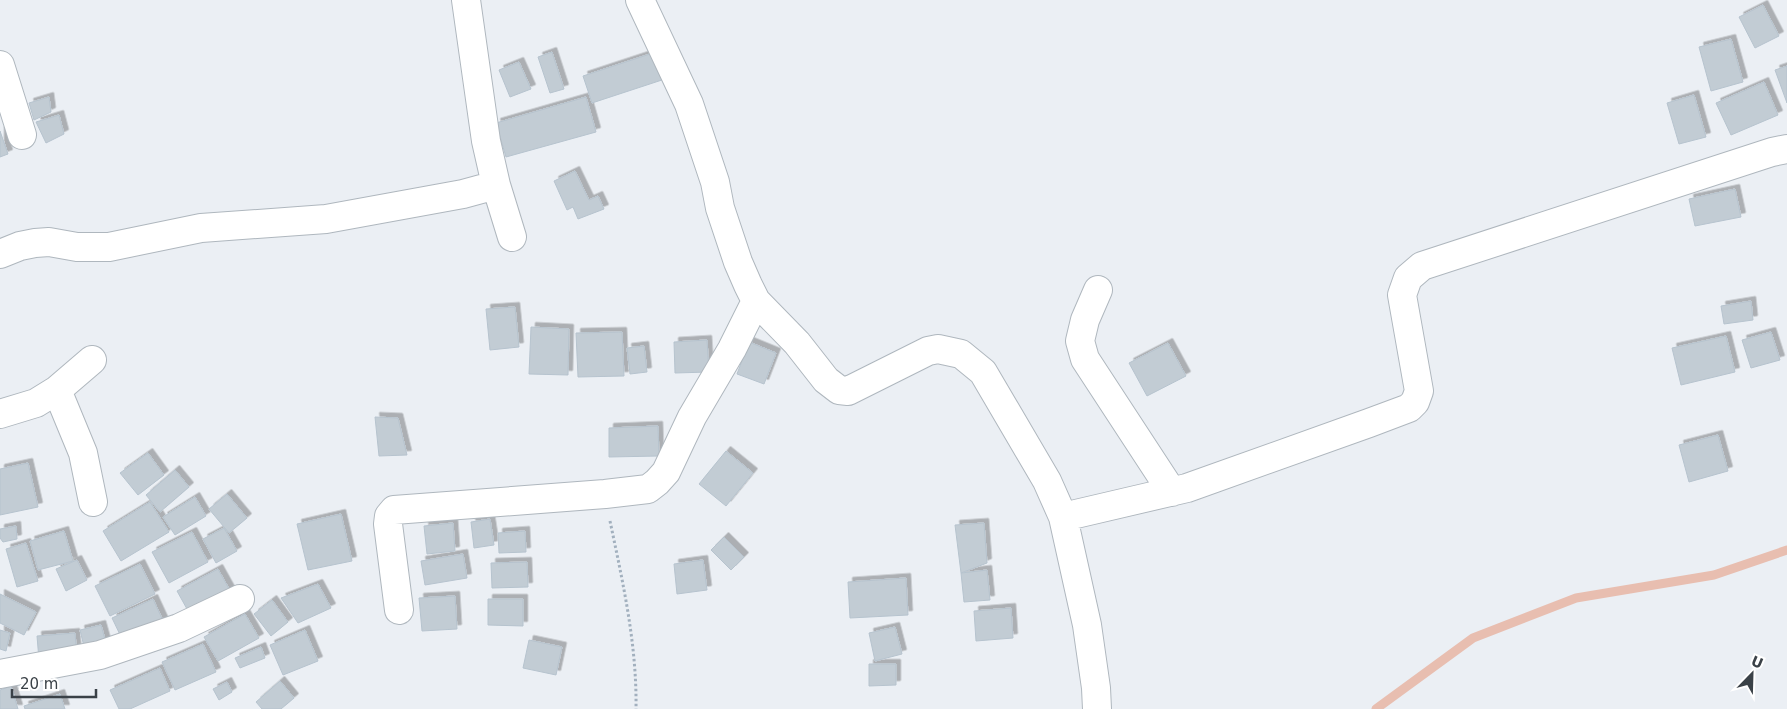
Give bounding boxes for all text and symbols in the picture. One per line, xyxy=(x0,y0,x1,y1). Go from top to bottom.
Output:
north arrow xyxy=(1727,649,1777,699)
text: U xyxy=(1749,652,1765,672)
scale bar xyxy=(12,666,96,698)
text: 20 m xyxy=(20,675,58,693)

